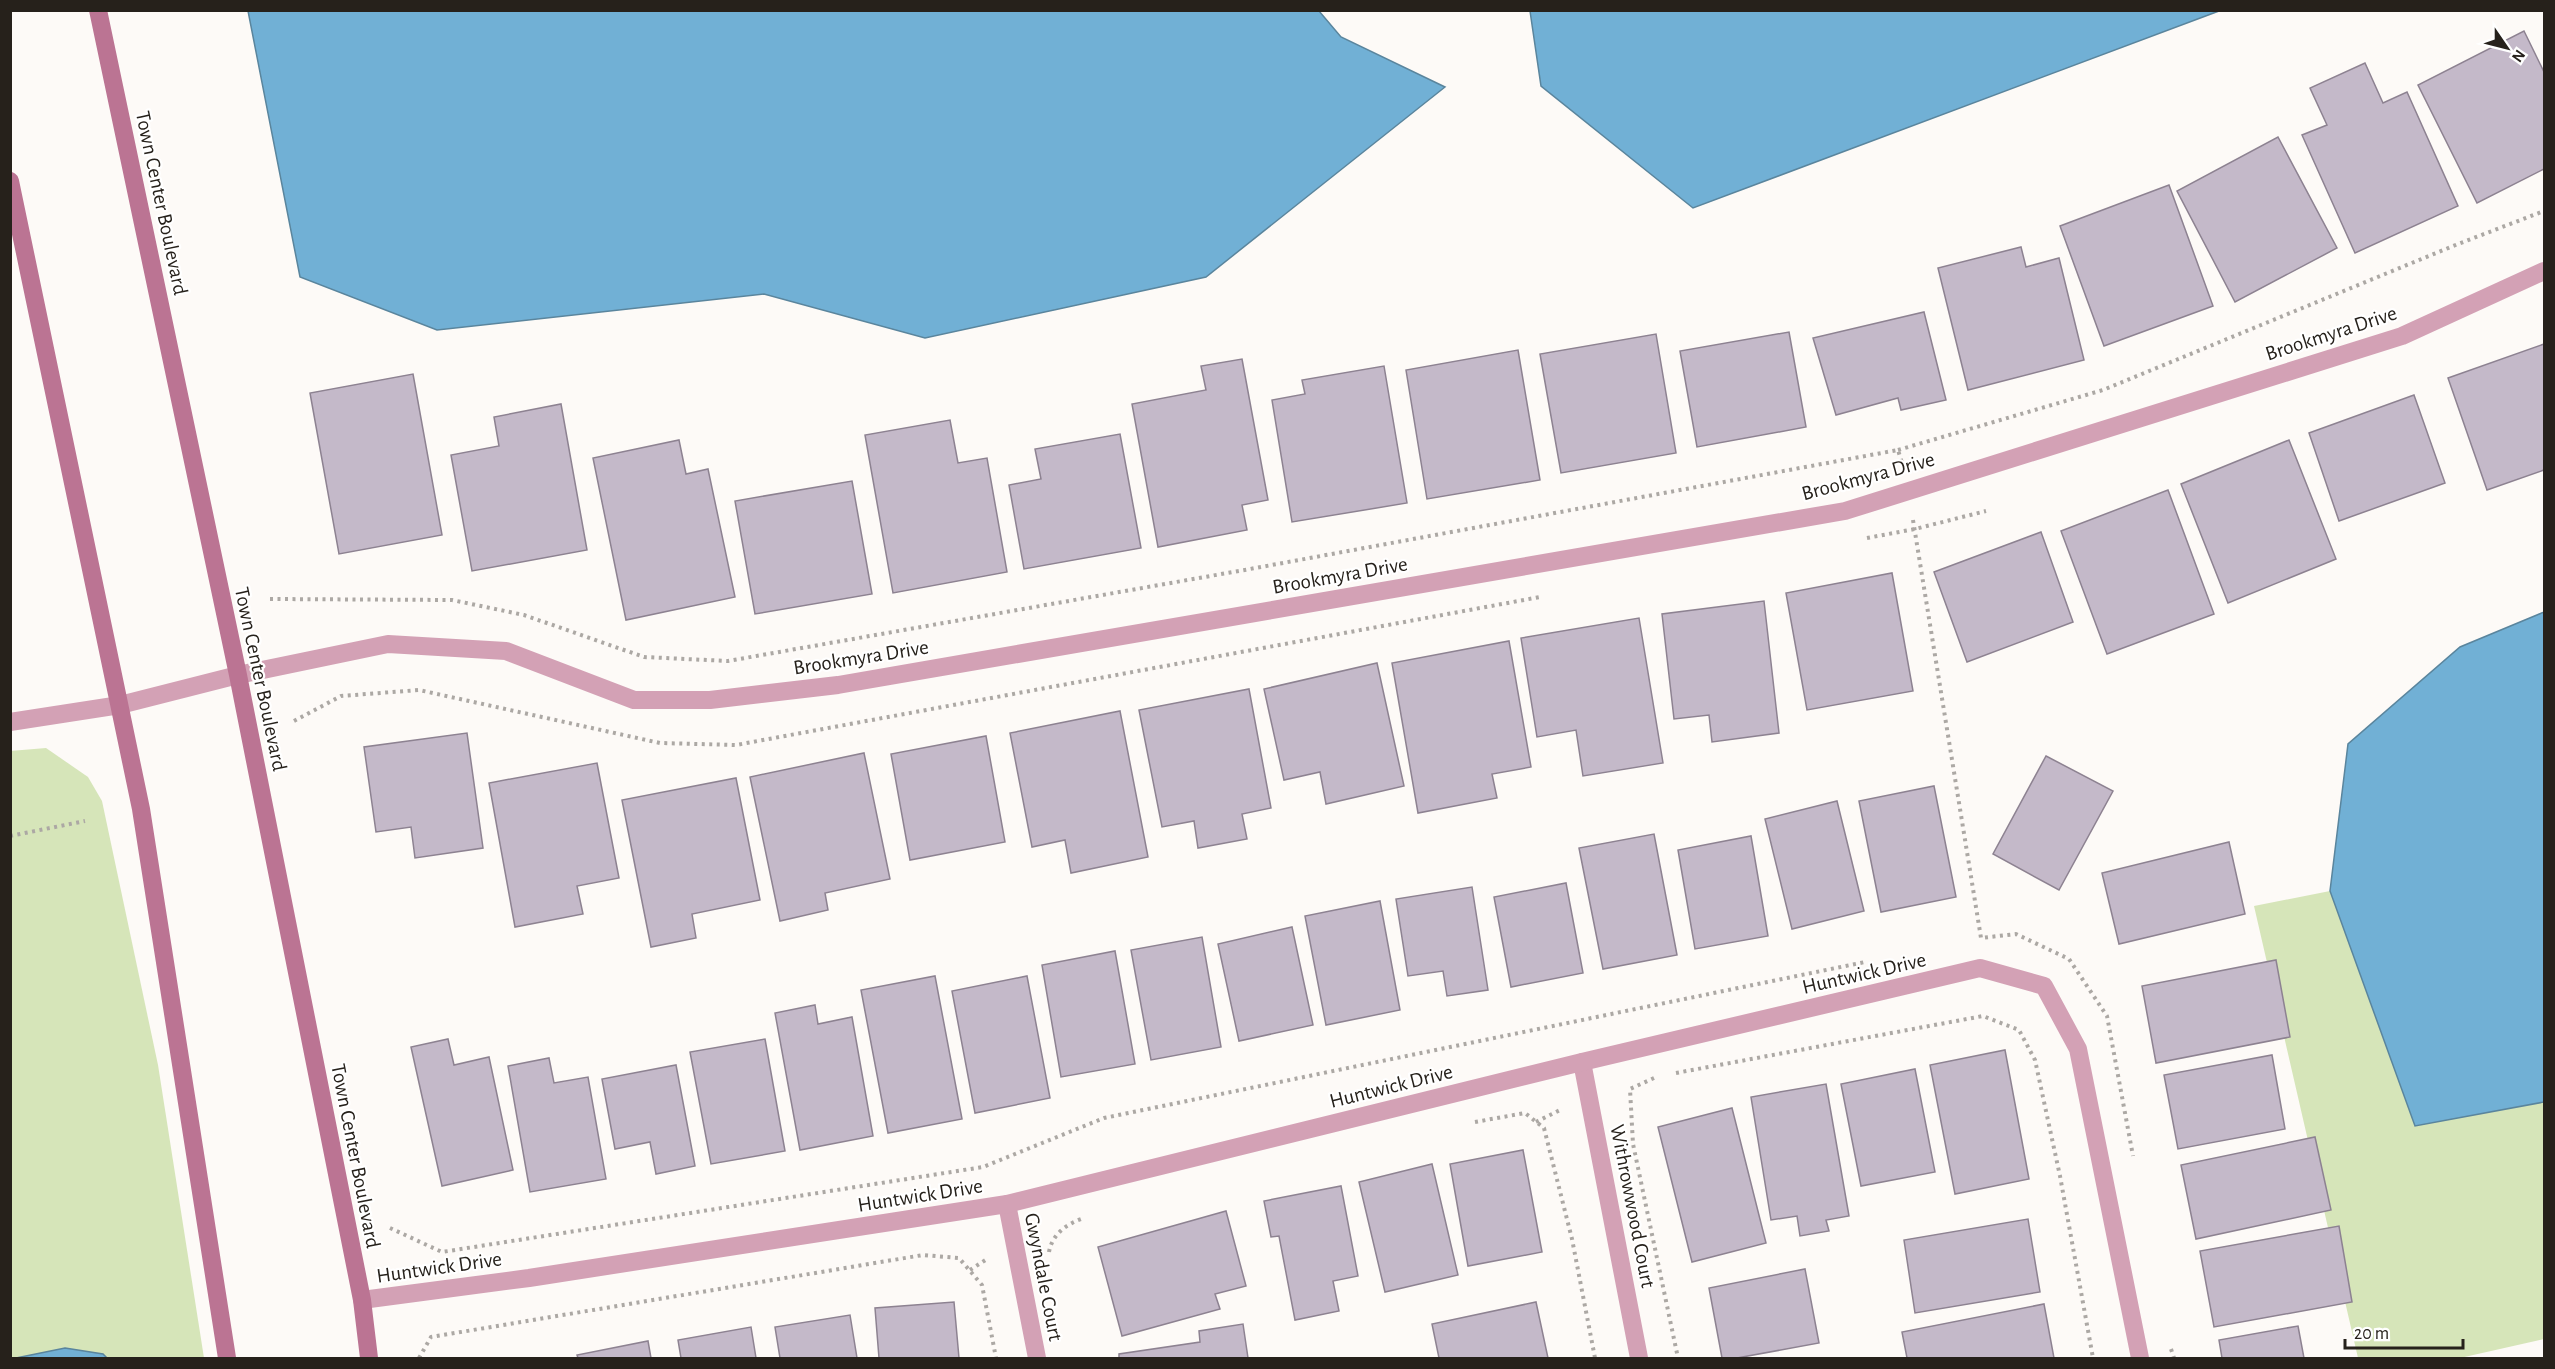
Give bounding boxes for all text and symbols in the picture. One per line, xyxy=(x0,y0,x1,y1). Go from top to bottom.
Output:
north arrow xyxy=(2477,18,2537,78)
text: N xyxy=(2509,47,2528,65)
street label: Town Center Boulevard xyxy=(132,109,191,297)
street label: Brookmyra Drive xyxy=(2263,302,2399,365)
street label: Brookmyra Drive xyxy=(1799,449,1937,504)
street label: Brookmyra Drive xyxy=(1271,553,1409,598)
street label: Town Center Boulevard xyxy=(231,585,290,773)
street label: Brookmyra Drive xyxy=(792,636,930,679)
street label: Huntwick Drive xyxy=(1800,949,1928,998)
street label: Huntwick Drive xyxy=(1327,1061,1455,1112)
street label: Town Center Boulevard xyxy=(327,1062,384,1250)
street label: Withrowwood Court xyxy=(1606,1123,1659,1290)
street label: Huntwick Drive xyxy=(856,1175,984,1216)
street label: Gwyndale Court xyxy=(1021,1211,1066,1343)
street label: Huntwick Drive xyxy=(375,1248,503,1287)
scale bar xyxy=(2345,1312,2464,1350)
text: 20 m xyxy=(2354,1325,2389,1343)

